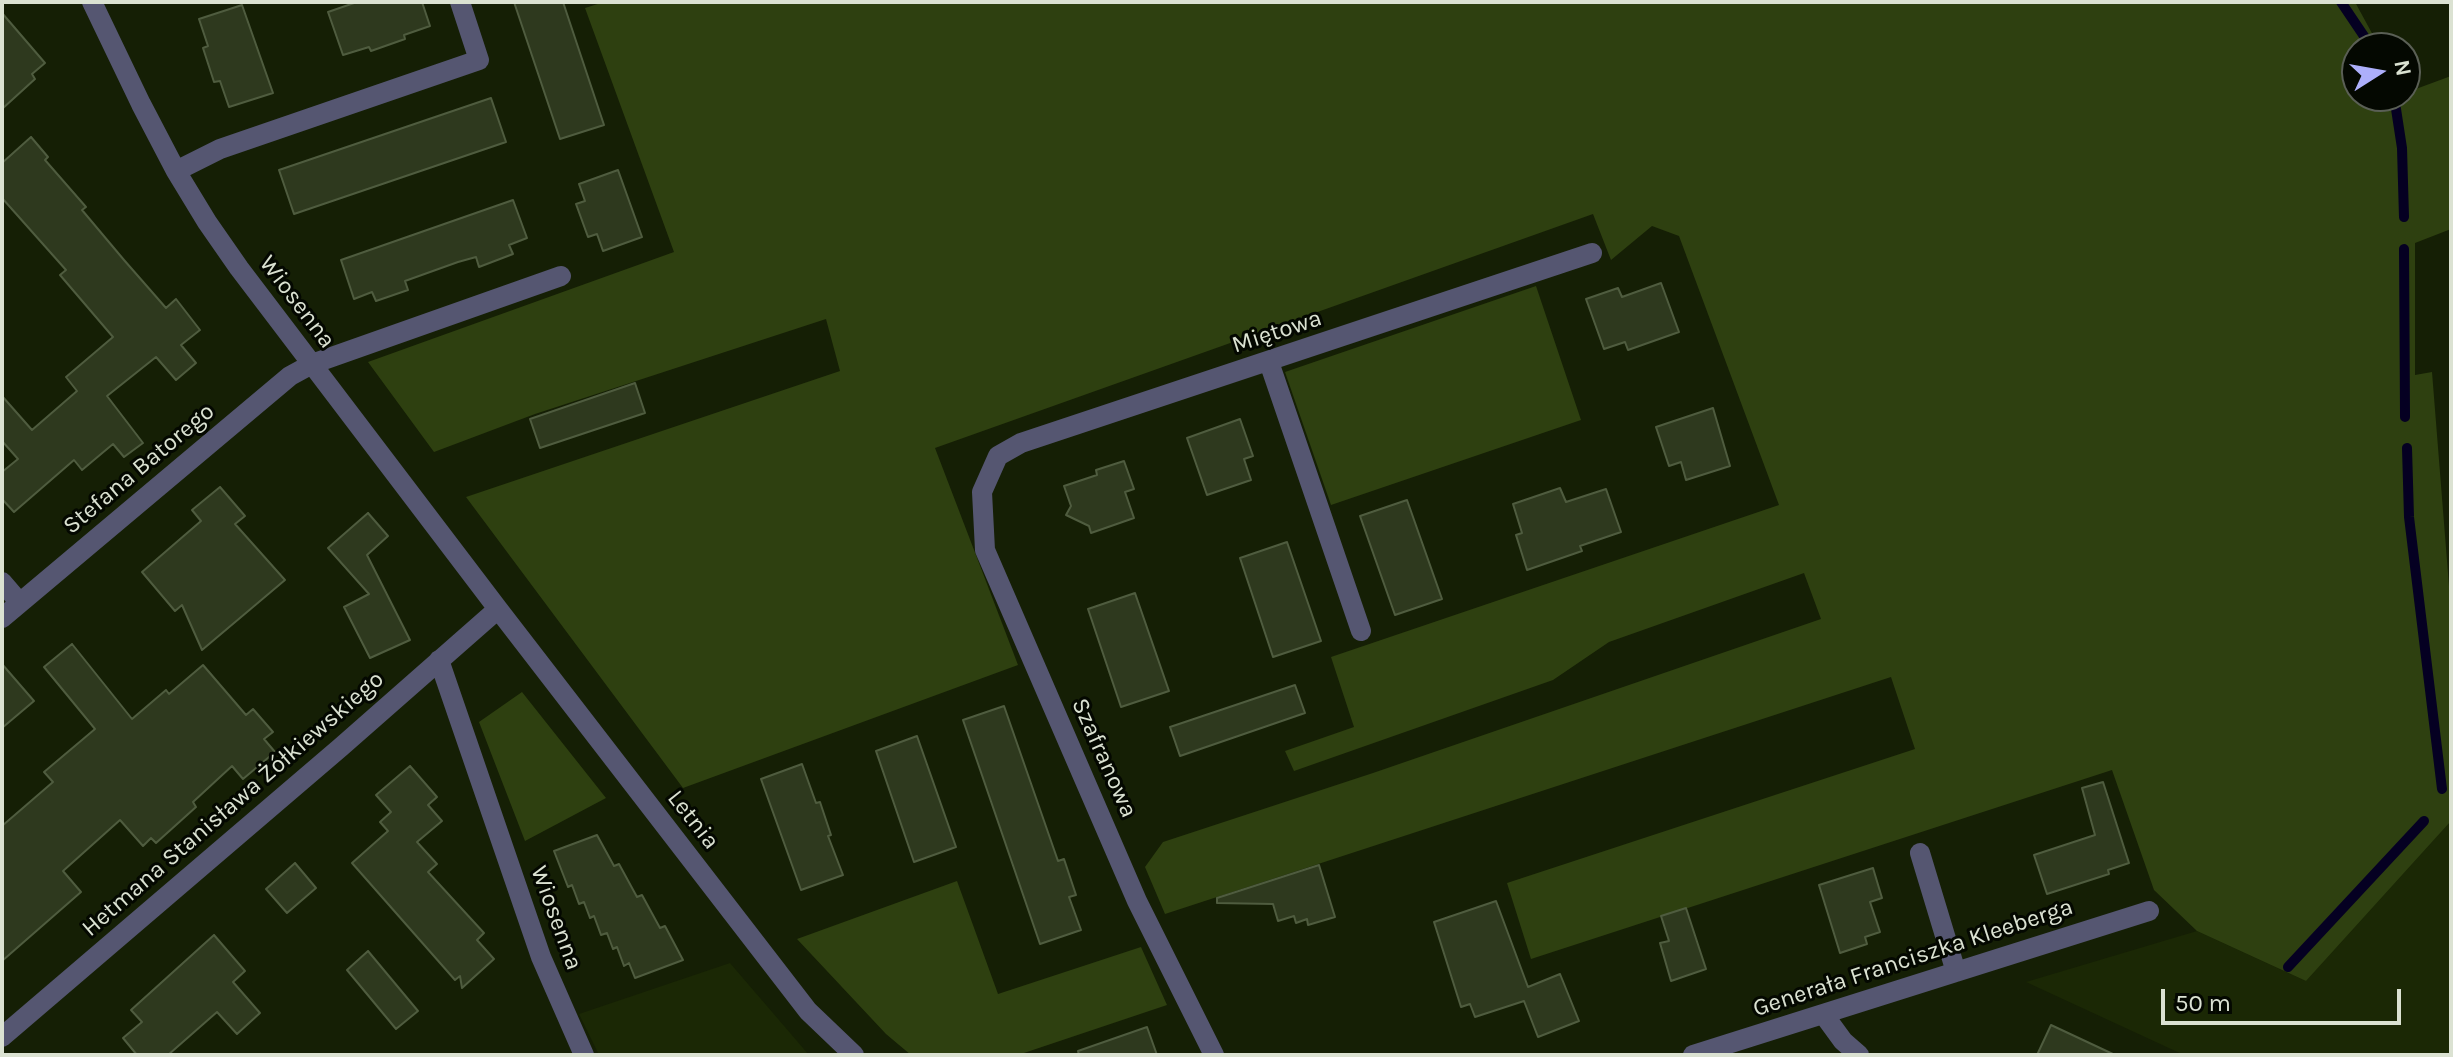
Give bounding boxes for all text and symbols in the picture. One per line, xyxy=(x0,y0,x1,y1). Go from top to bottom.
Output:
north arrow xyxy=(2341,32,2421,112)
text: N xyxy=(2388,58,2417,78)
street label: Wiosenna xyxy=(253,250,341,354)
street label: Miętowa xyxy=(1229,304,1325,360)
street label: Stefana Batorego xyxy=(57,397,221,541)
street label: Hetmana Stanisława Żółkiewskiego xyxy=(76,665,390,943)
street label: Szafranowa xyxy=(1065,694,1143,822)
street label: Letnia xyxy=(661,785,725,855)
street label: Wiosenna xyxy=(524,862,588,974)
street label: Generała Franciszka Kleeberga xyxy=(1749,893,2077,1023)
scale bar xyxy=(2165,973,2405,1023)
text: 50 m xyxy=(2175,989,2231,1017)

